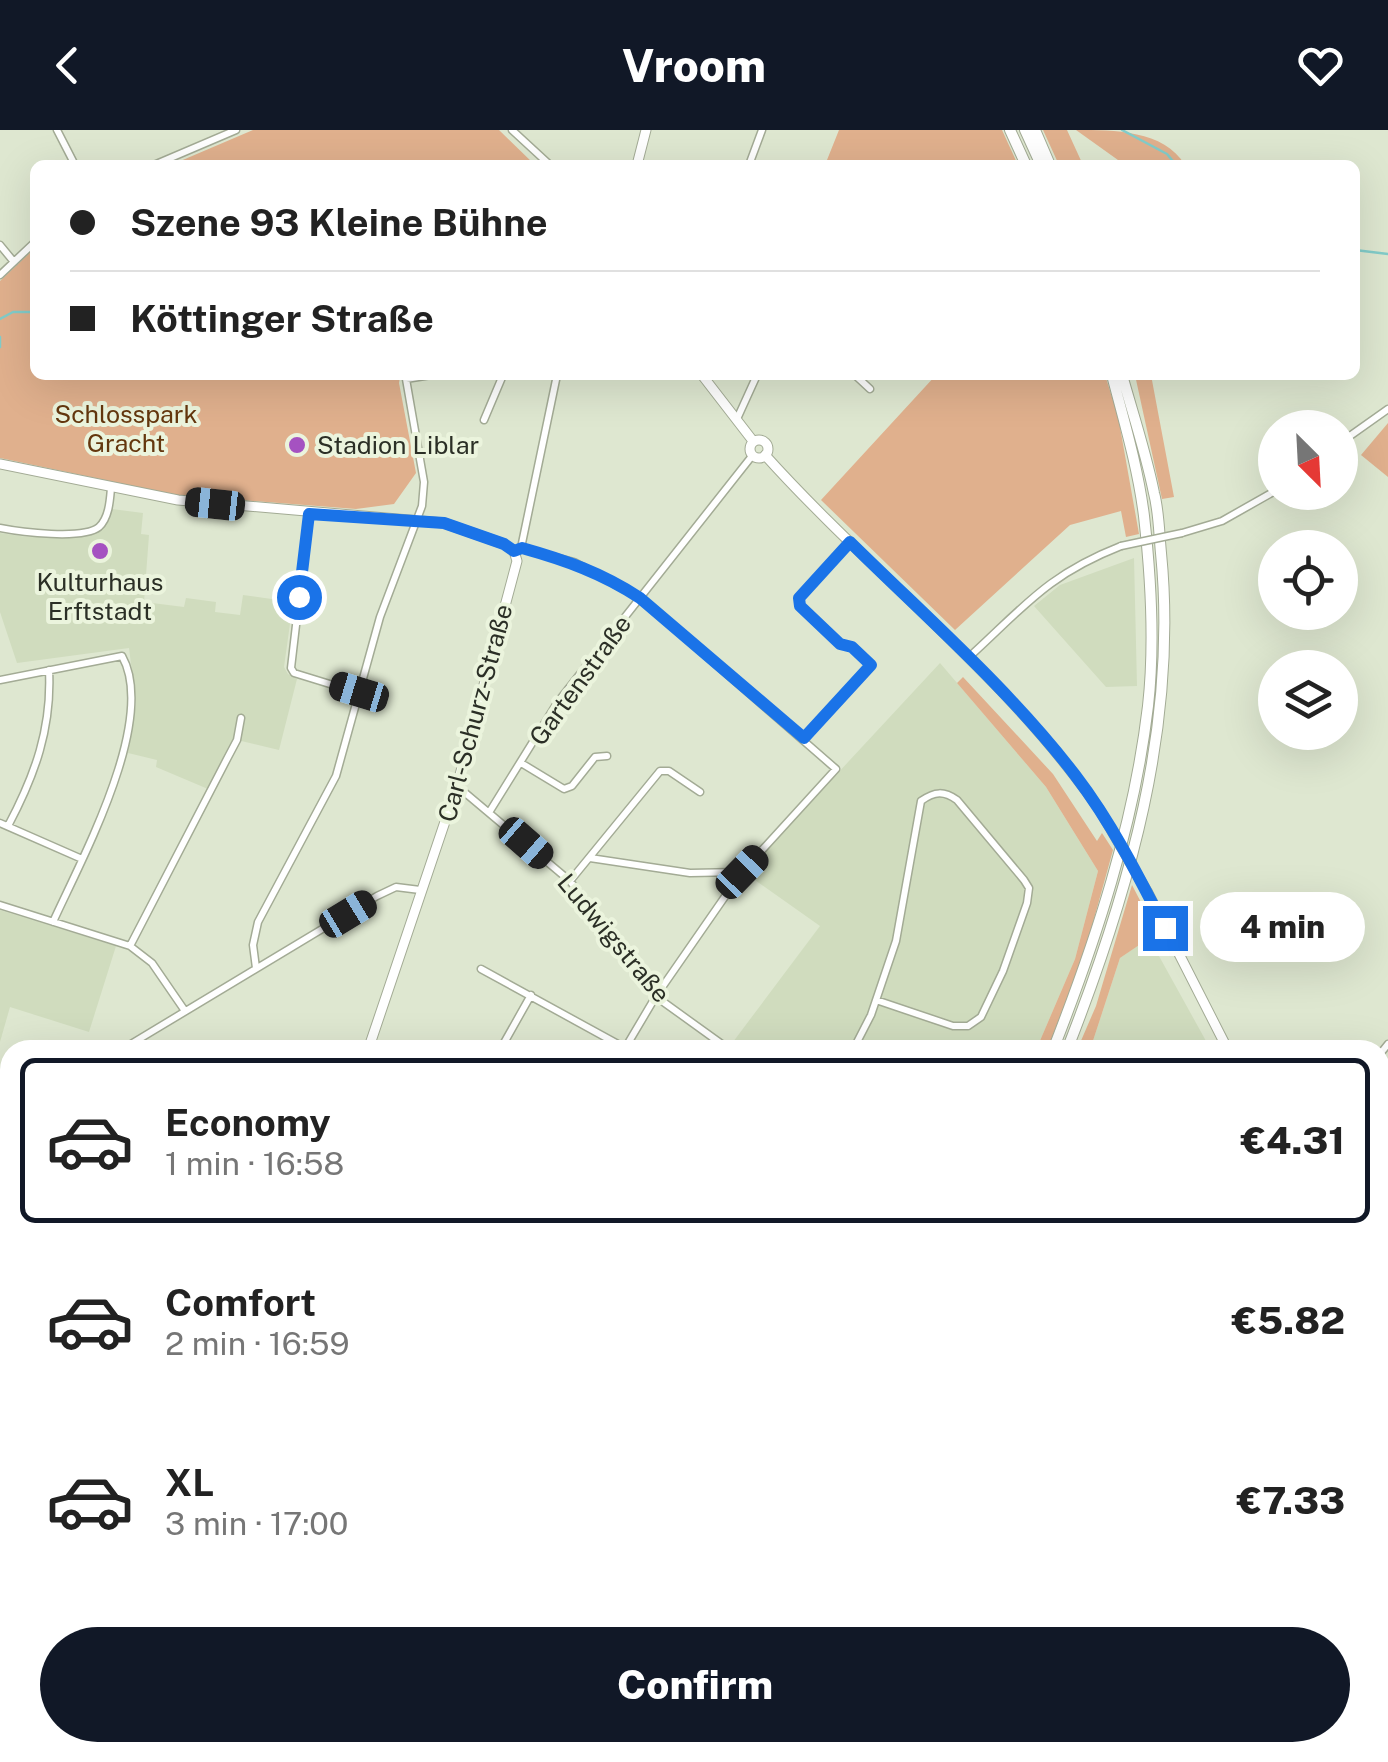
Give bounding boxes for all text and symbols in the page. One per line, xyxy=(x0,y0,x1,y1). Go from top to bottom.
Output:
icon: back xyxy=(40,38,95,93)
icon: heart xyxy=(1293,38,1348,93)
text: Vroom xyxy=(622,39,766,92)
text: Szene 93 Kleine Bühne xyxy=(130,200,548,245)
text: Köttinger Straße xyxy=(130,296,434,341)
park label: Schlosspark Gracht xyxy=(54,399,198,458)
north arrow xyxy=(1258,410,1358,510)
map controls xyxy=(1258,410,1358,750)
place label: Stadion Liblar xyxy=(317,430,479,460)
marker: Stadion Liblar xyxy=(286,434,308,456)
car xyxy=(184,486,246,522)
button: locate xyxy=(1258,530,1358,630)
marker: Kulturhaus Erftstadt xyxy=(89,540,111,562)
place label: Kulturhaus Erftstadt xyxy=(37,567,164,626)
route start xyxy=(277,575,322,620)
street label: Carl-Schurz-Straße xyxy=(432,601,518,825)
street label: Gartenstraße xyxy=(523,609,637,751)
button: layers xyxy=(1258,650,1358,750)
car xyxy=(326,669,392,715)
car xyxy=(494,812,558,874)
car xyxy=(710,840,774,904)
street label: Ludwigstraße xyxy=(551,868,677,1008)
car xyxy=(315,886,381,942)
callout: 4 min xyxy=(1200,893,1365,963)
route end xyxy=(1143,906,1188,951)
text: 4 min xyxy=(1240,908,1325,945)
icon: car xyxy=(45,1096,135,1186)
text: Economy xyxy=(165,1100,331,1145)
text: €4.31 xyxy=(1240,1118,1345,1163)
text: 1 min · 16:58 xyxy=(165,1145,344,1182)
icon: car xyxy=(45,1276,135,1366)
text: Comfort xyxy=(165,1280,316,1325)
text: €5.82 xyxy=(1231,1298,1345,1343)
text: 2 min · 16:59 xyxy=(165,1325,349,1362)
icon: car xyxy=(45,1456,135,1546)
text: XL xyxy=(165,1460,214,1505)
text: €7.33 xyxy=(1237,1478,1345,1523)
text: 3 min · 17:00 xyxy=(165,1505,348,1542)
button: Confirm xyxy=(40,1627,1350,1742)

